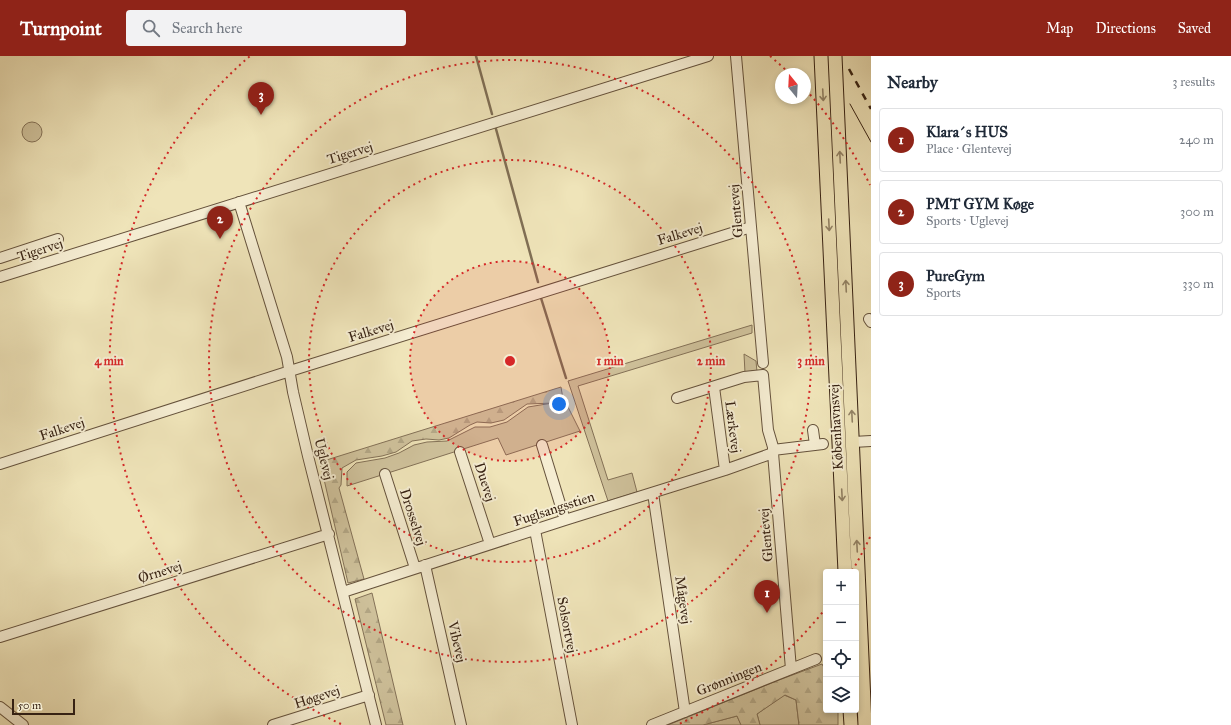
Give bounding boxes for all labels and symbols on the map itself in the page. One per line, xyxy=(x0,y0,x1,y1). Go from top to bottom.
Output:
north arrow xyxy=(775,68,811,104)
pin: 3 xyxy=(248,82,274,115)
one-way arrow xyxy=(819,88,827,101)
street label: Tigervej xyxy=(325,138,375,168)
one-way arrow xyxy=(836,151,844,164)
street label: Glentevej xyxy=(725,183,747,239)
pin: 2 xyxy=(207,206,233,239)
one-way arrow xyxy=(825,218,833,231)
street label: Falkevej xyxy=(655,219,705,249)
street label: Tigervej xyxy=(15,235,65,265)
one-way arrow xyxy=(842,280,850,293)
street label: Falkevej xyxy=(346,316,396,346)
text: 4 min xyxy=(94,354,124,369)
centre of rings xyxy=(503,354,517,368)
text: 1 min xyxy=(596,354,624,368)
text: 2 min xyxy=(697,354,726,368)
text: 3 min xyxy=(797,354,825,369)
street label: Københavnsvej xyxy=(825,384,847,470)
your location xyxy=(549,394,569,414)
street label: Lærkevej xyxy=(721,400,745,454)
one-way arrow xyxy=(848,410,856,423)
street label: Falkevej xyxy=(37,414,87,444)
street label: Uglevej xyxy=(311,436,337,482)
street label: Duevej xyxy=(471,460,499,504)
street label: Drosselvej xyxy=(396,486,430,548)
street label: Fuglsangsstien xyxy=(511,488,597,530)
one-way arrow xyxy=(838,488,845,501)
street label: Glentevej xyxy=(755,507,777,563)
one-way arrow xyxy=(854,540,861,553)
street label: Ørnevej xyxy=(136,557,184,587)
street label: Mågevej xyxy=(671,575,695,625)
pin: 1 xyxy=(754,580,780,613)
street label: Solsortvej xyxy=(553,595,581,655)
street label: Vibevej xyxy=(444,619,470,664)
street label: Grønningen xyxy=(694,658,765,700)
street label: Høgevej xyxy=(292,682,342,712)
scale bar xyxy=(12,697,75,716)

